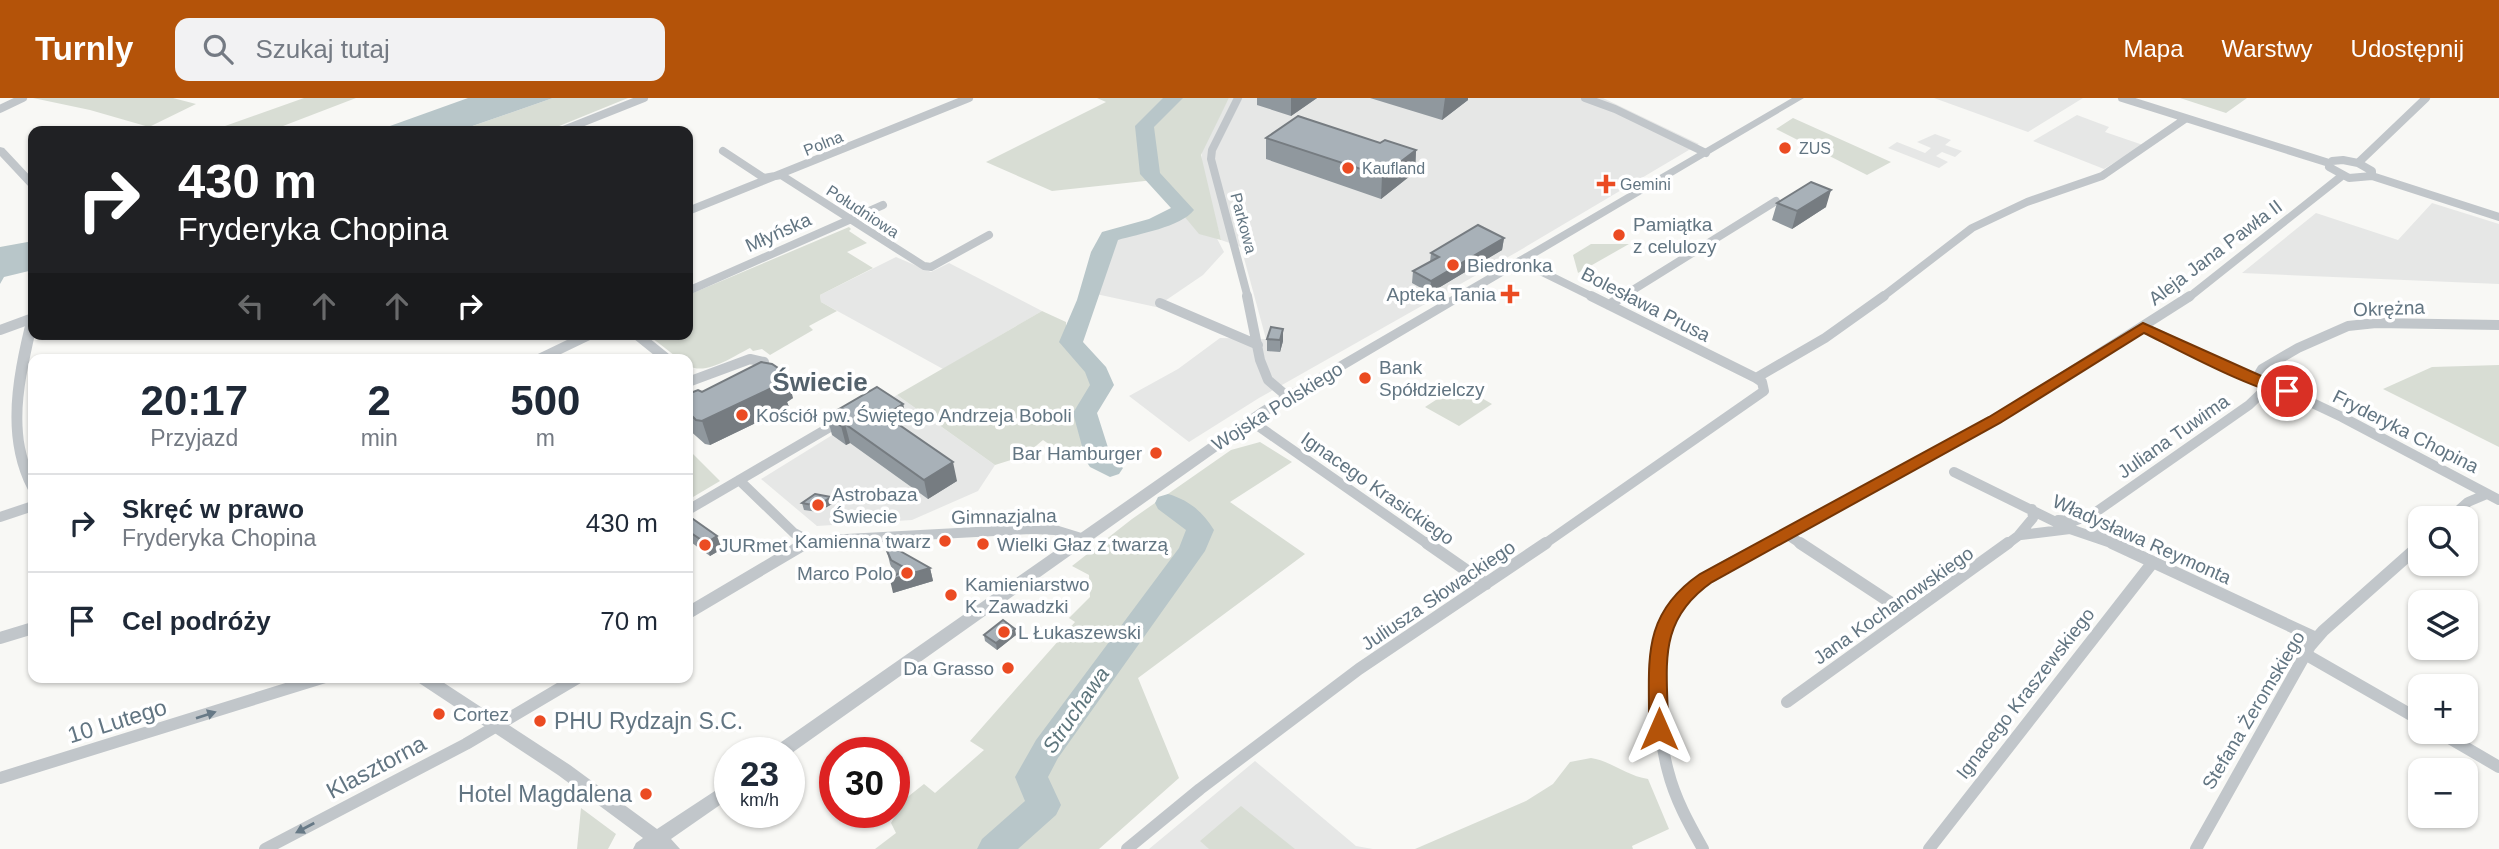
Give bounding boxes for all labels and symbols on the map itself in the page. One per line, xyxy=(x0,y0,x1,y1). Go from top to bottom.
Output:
street label: Polna xyxy=(801,128,845,159)
marker: ZUS xyxy=(1777,140,1793,156)
place label: ZUS xyxy=(1799,140,1831,157)
marker: Kaufland xyxy=(1340,160,1356,176)
place label: Kaufland xyxy=(1362,160,1425,177)
marker: Gemini xyxy=(1598,176,1614,192)
place label: Gemini xyxy=(1620,176,1671,193)
street label: Południowa xyxy=(823,182,902,241)
street label: Parkowa xyxy=(1227,191,1260,255)
street label: Aleja Jana Pawła II xyxy=(2144,195,2286,309)
street label: Młyńska xyxy=(742,209,815,256)
place label: Pamiątka z celulozy xyxy=(1633,214,1717,257)
marker: Pamiątka z celulozy xyxy=(1611,227,1627,243)
place label: Biedronka xyxy=(1467,255,1553,276)
marker: Biedronka xyxy=(1445,257,1461,273)
street label: Bolesława Prusa xyxy=(1578,263,1714,346)
place label: Apteka Tania xyxy=(1386,284,1496,305)
marker: Apteka Tania xyxy=(1502,286,1518,302)
street label: Okrężna xyxy=(2353,297,2426,320)
place label: Bank Spółdzielczy xyxy=(1379,357,1485,400)
street label: Wojska Polskiego xyxy=(1208,358,1346,455)
pin xyxy=(2257,361,2317,421)
district label: Świecie xyxy=(772,367,868,397)
marker: Bank Spółdzielczy xyxy=(1357,370,1373,386)
street label: Fryderyka Chopina xyxy=(2329,386,2482,477)
street label: Juliana Tuwima xyxy=(2114,390,2233,483)
place label: Kościół pw. Świętego Andrzeja Boboli xyxy=(756,405,1072,426)
marker: Kościół pw. Świętego Andrzeja Boboli xyxy=(734,407,750,423)
street label: Ignacego Krasickiego xyxy=(1297,428,1458,549)
place label: Bar Hamburger xyxy=(1012,443,1143,464)
marker: Bar Hamburger xyxy=(1148,445,1164,461)
place label: Astrobaza Świecie xyxy=(832,484,918,527)
street label: Władysława Reymonta xyxy=(2049,491,2235,589)
marker: Astrobaza Świecie xyxy=(810,497,826,513)
street label: Gimnazjalna xyxy=(951,505,1057,528)
place label: Kamienna twarz xyxy=(795,531,931,552)
marker: Kamienna twarz xyxy=(937,533,953,549)
place label: Wielki Głaz z twarzą xyxy=(997,534,1168,555)
place label: JURmet xyxy=(719,535,788,556)
marker: Wielki Głaz z twarzą xyxy=(975,536,991,552)
street label: Juliusza Słowackiego xyxy=(1358,536,1519,655)
marker: JURmet xyxy=(697,537,713,553)
street label: Jana Kochanowskiego xyxy=(1809,542,1977,669)
place label: Marco Polo xyxy=(797,563,893,584)
marker: Marco Polo xyxy=(899,565,915,581)
place label: Kamieniarstwo K. Zawadzki xyxy=(965,574,1090,617)
marker: Kamieniarstwo K. Zawadzki xyxy=(943,587,959,603)
street label: Ignacego Kraszewskiego xyxy=(1952,604,2099,783)
place label: L Łukaszewski xyxy=(1018,622,1141,643)
marker: L Łukaszewski xyxy=(996,624,1012,640)
street label: Stefana Żeromskiego xyxy=(2198,627,2309,793)
place label: Da Grasso xyxy=(903,658,994,679)
marker: Da Grasso xyxy=(1000,660,1016,676)
water label: Struchawa xyxy=(1038,662,1113,757)
position arrow xyxy=(1622,692,1696,766)
street label: 10 Lutego xyxy=(64,694,170,748)
place label: Cortez xyxy=(453,704,509,725)
marker: Cortez xyxy=(431,706,447,722)
place label: PHU Rydzajn S.C. xyxy=(554,708,743,734)
one-way arrow xyxy=(195,709,216,720)
marker: PHU Rydzajn S.C. xyxy=(532,713,548,729)
street label: Klasztorna xyxy=(322,730,430,804)
speed limit sign: 30 xyxy=(819,737,910,828)
place label: Hotel Magdalena xyxy=(458,781,632,807)
marker: Hotel Magdalena xyxy=(638,786,654,802)
one-way arrow xyxy=(295,822,315,834)

